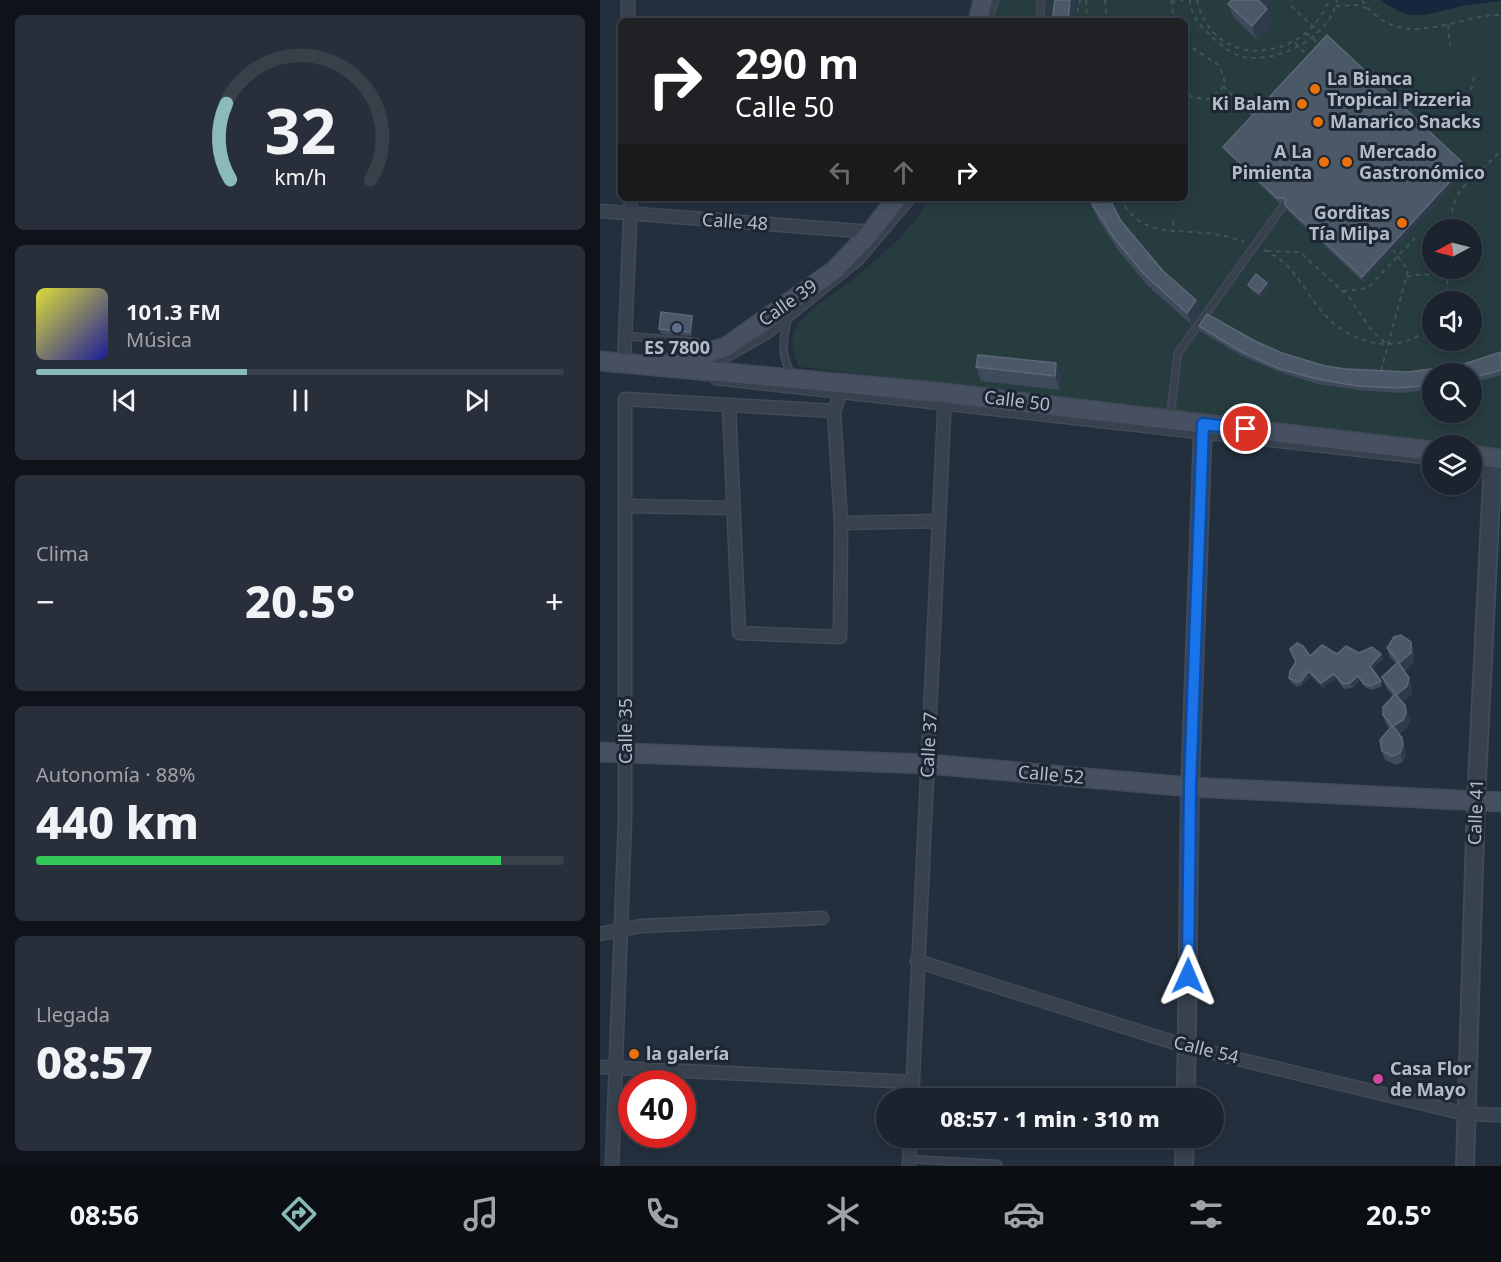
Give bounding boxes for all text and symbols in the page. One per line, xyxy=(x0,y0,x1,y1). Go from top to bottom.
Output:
text: 290 m xyxy=(735,34,859,91)
icon: right xyxy=(636,42,714,120)
place label: La Bianca Tropical Pizzeria xyxy=(1327,66,1472,111)
marker: La Bianca Tropical Pizzeria xyxy=(1308,82,1322,96)
text: 32 xyxy=(264,87,336,172)
text: Calle 50 xyxy=(735,88,834,125)
place label: Ki Balam xyxy=(1212,91,1290,115)
marker: Ki Balam xyxy=(1295,97,1309,111)
place label: Manarico Snacks xyxy=(1330,109,1481,133)
marker: Manarico Snacks xyxy=(1311,115,1325,129)
place label: A La Pimienta xyxy=(1231,139,1312,184)
place label: Mercado Gastronómico xyxy=(1359,139,1485,184)
marker: A La Pimienta xyxy=(1317,155,1331,169)
marker: Mercado Gastronómico xyxy=(1340,155,1354,169)
icon: left xyxy=(824,156,857,189)
icon: ahead xyxy=(887,156,920,189)
icon: right xyxy=(950,156,983,189)
text: km/h xyxy=(274,162,326,191)
place label: Gorditas Tía Milpa xyxy=(1309,200,1390,245)
street label: Calle 48 xyxy=(701,207,769,235)
marker: Gorditas Tía Milpa xyxy=(1395,216,1409,230)
north arrow xyxy=(1422,219,1482,279)
map controls xyxy=(1422,219,1482,495)
street label: Calle 39 xyxy=(753,273,821,331)
button: sound xyxy=(1422,291,1482,351)
text: 101.3 FM xyxy=(126,296,221,326)
marker: ES 7800 xyxy=(670,321,684,335)
text: Música xyxy=(126,326,192,353)
place label: ES 7800 xyxy=(644,335,710,359)
button: search xyxy=(1422,363,1482,423)
icon: previous xyxy=(108,384,141,417)
icon: pause xyxy=(284,384,317,417)
icon: next xyxy=(460,384,493,417)
street label: Calle 50 xyxy=(983,384,1051,416)
pin xyxy=(1220,403,1271,454)
icon: arrive xyxy=(1229,412,1262,445)
button: layers xyxy=(1422,435,1482,495)
text: Clima xyxy=(36,540,89,567)
text: 20.5° xyxy=(245,570,355,631)
text: − xyxy=(36,579,55,624)
text: + xyxy=(545,579,564,624)
street label: Calle 35 xyxy=(613,698,637,764)
street label: Calle 37 xyxy=(914,711,942,779)
street label: Calle 52 xyxy=(1017,759,1085,789)
text: Autonomía · 88% xyxy=(36,761,195,788)
street label: Calle 41 xyxy=(1462,778,1488,845)
text: 440 km xyxy=(36,791,199,852)
position arrow xyxy=(1156,944,1220,1008)
text: Llegada xyxy=(36,1001,110,1028)
street label: Calle 54 xyxy=(1171,1029,1241,1069)
text: 08:57 xyxy=(36,1031,153,1092)
place label: la galería xyxy=(646,1041,729,1065)
marker: la galería xyxy=(627,1047,641,1061)
place label: Casa Flor de Mayo xyxy=(1390,1056,1471,1101)
speed limit sign: 40 xyxy=(618,1070,696,1148)
marker: Casa Flor de Mayo xyxy=(1371,1072,1385,1086)
text: 08:57 · 1 min · 310 m xyxy=(940,1103,1160,1133)
icon: directions xyxy=(278,1193,320,1235)
icon: music xyxy=(460,1193,502,1235)
icon: phone xyxy=(641,1193,683,1235)
icon: climate xyxy=(822,1193,864,1235)
icon: car xyxy=(1003,1193,1045,1235)
icon: filters xyxy=(1185,1193,1227,1235)
text: 08:56 xyxy=(70,1196,139,1233)
text: 20.5° xyxy=(1366,1196,1431,1233)

